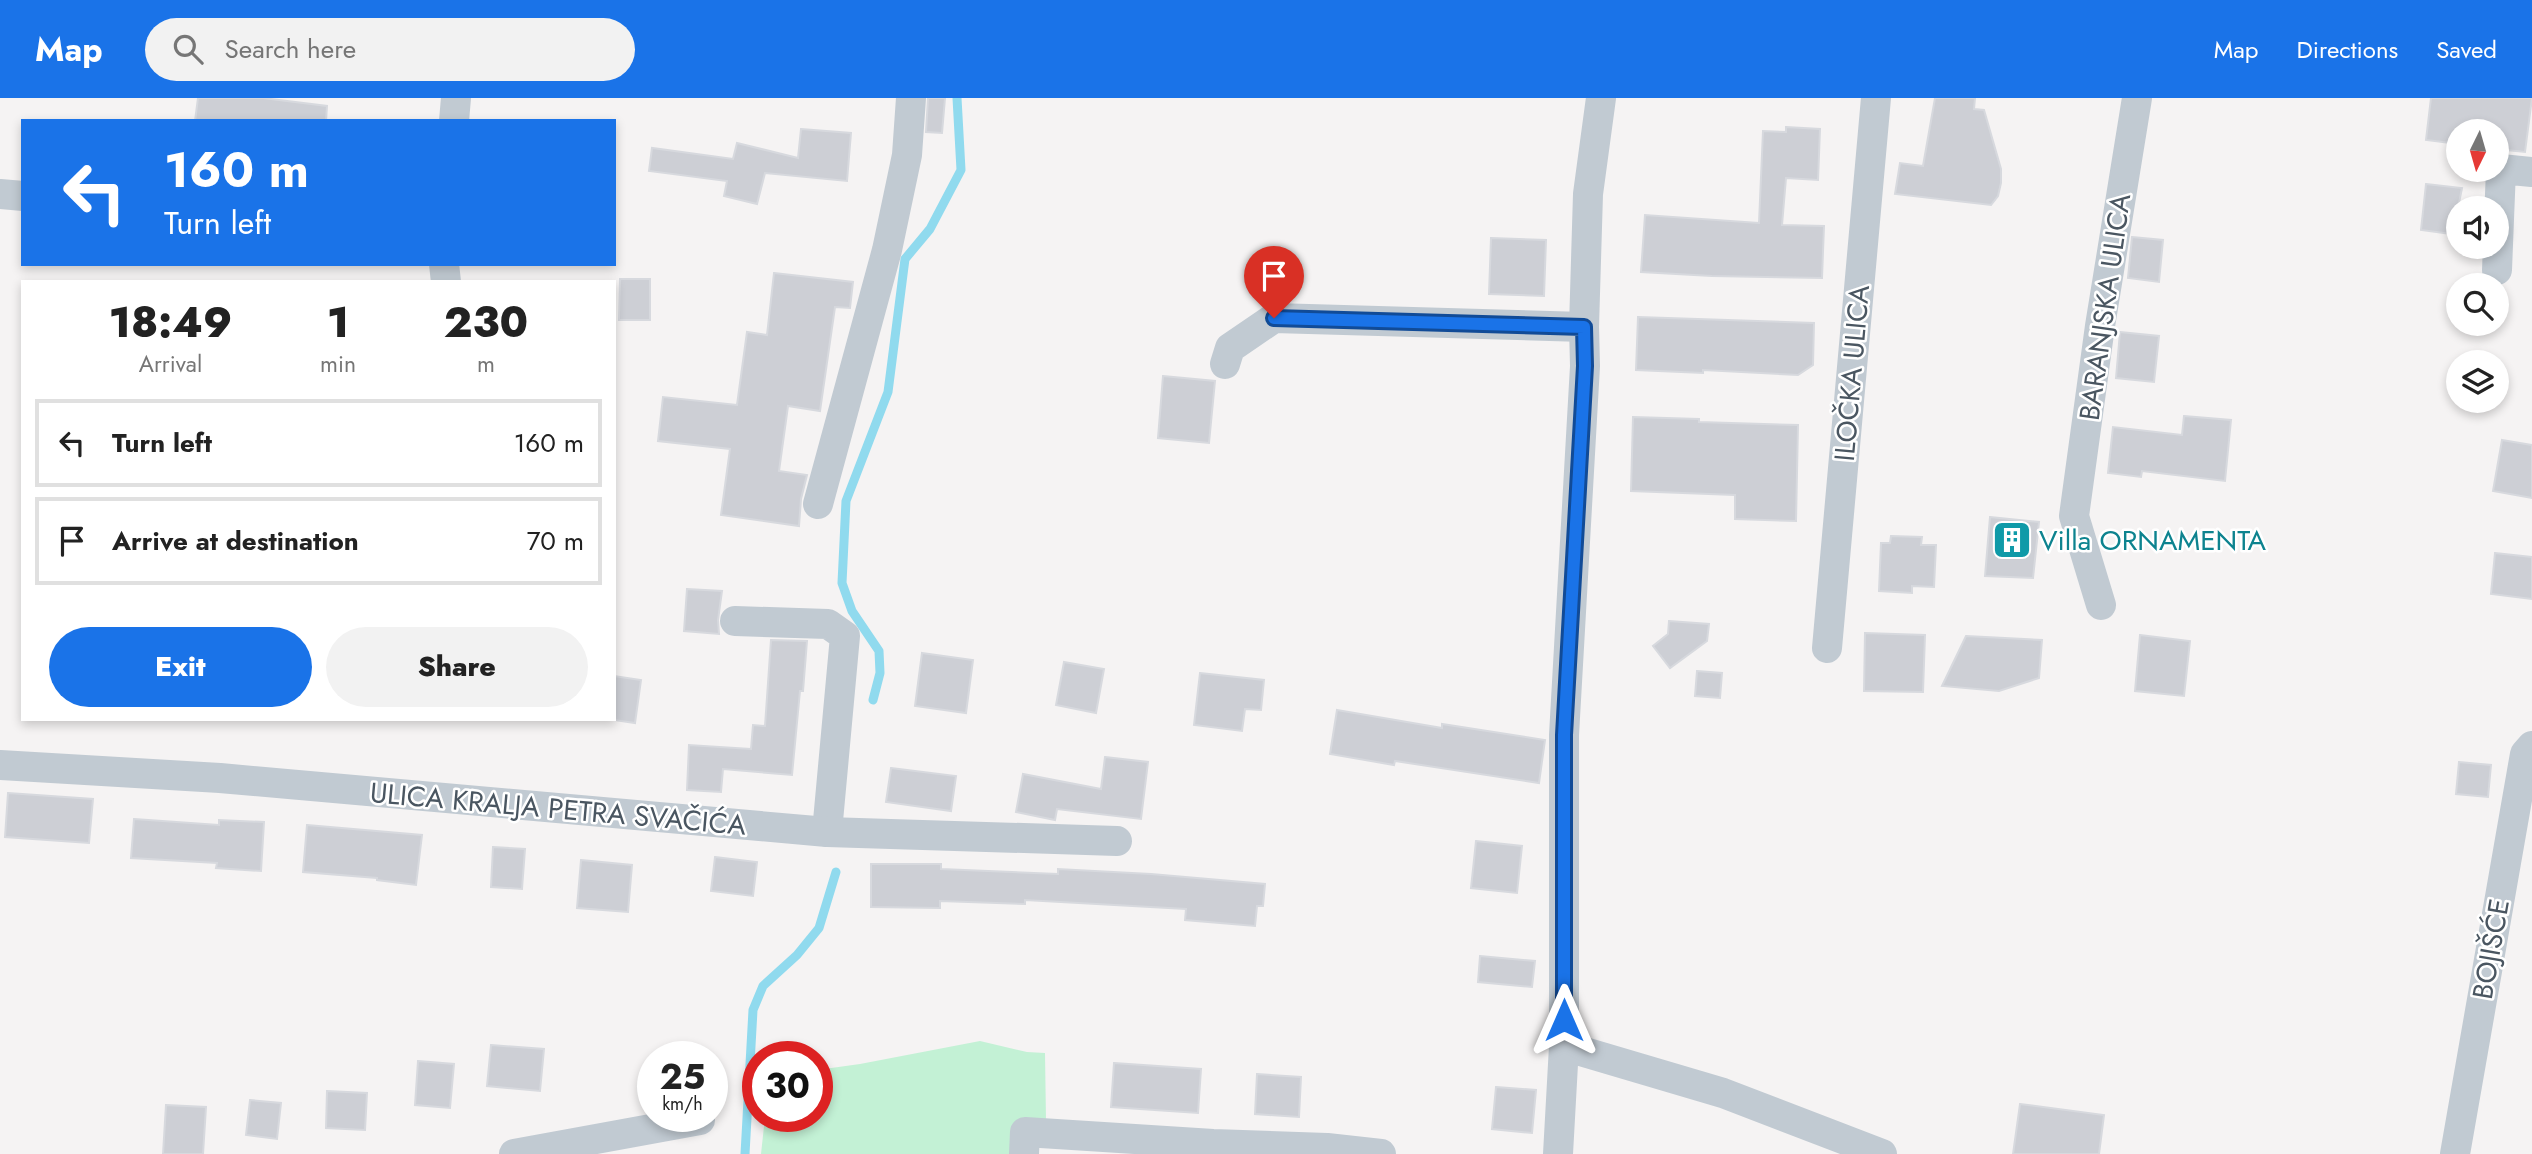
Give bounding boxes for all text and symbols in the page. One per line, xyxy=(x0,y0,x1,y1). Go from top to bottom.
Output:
search box xyxy=(145,18,635,81)
text: Map xyxy=(35,26,103,73)
icon: search xyxy=(169,30,207,68)
text: Search here xyxy=(225,30,356,68)
text: Map xyxy=(2214,32,2259,67)
text: Directions xyxy=(2297,32,2398,67)
text: Saved xyxy=(2436,32,2497,67)
north arrow xyxy=(2446,119,2510,182)
map controls xyxy=(2446,119,2509,413)
text: 160 m xyxy=(164,135,309,205)
icon: left xyxy=(49,147,140,238)
street label: BARANJSKA ULICA xyxy=(2069,190,2141,423)
button: sound xyxy=(2446,196,2509,259)
text: Turn left xyxy=(164,200,271,246)
pin xyxy=(1244,246,1304,318)
icon: arrive xyxy=(1255,257,1293,295)
button: search xyxy=(2446,273,2509,336)
street label: ILOČKA ULICA xyxy=(1824,283,1880,463)
text: 18:49 xyxy=(109,292,232,353)
text: 1 xyxy=(327,292,349,353)
text: 230 xyxy=(444,292,528,353)
text: Arrival xyxy=(139,347,202,381)
text: min xyxy=(320,347,356,381)
text: m xyxy=(477,347,495,381)
button: layers xyxy=(2446,350,2509,413)
icon: left xyxy=(53,424,91,462)
text: Turn left xyxy=(112,424,212,462)
text: 160 m xyxy=(514,424,584,462)
building icon: Villa ORNAMENTA xyxy=(1991,519,2033,561)
place label: Villa ORNAMENTA xyxy=(2039,520,2266,561)
icon: arrive xyxy=(53,522,91,560)
text: Arrive at destination xyxy=(112,522,359,560)
text: 70 m xyxy=(527,522,584,560)
button: Exit xyxy=(49,627,312,707)
button: Share xyxy=(326,627,588,707)
street label: ULICA KRALJA PETRA SVAČIĆA xyxy=(368,772,748,846)
street label: BOJIŠĆE xyxy=(2462,896,2520,1002)
position arrow xyxy=(1527,983,1601,1057)
speed limit sign: 30 xyxy=(742,1041,833,1132)
text: 25 xyxy=(660,1052,705,1102)
text: km/h xyxy=(662,1091,703,1117)

